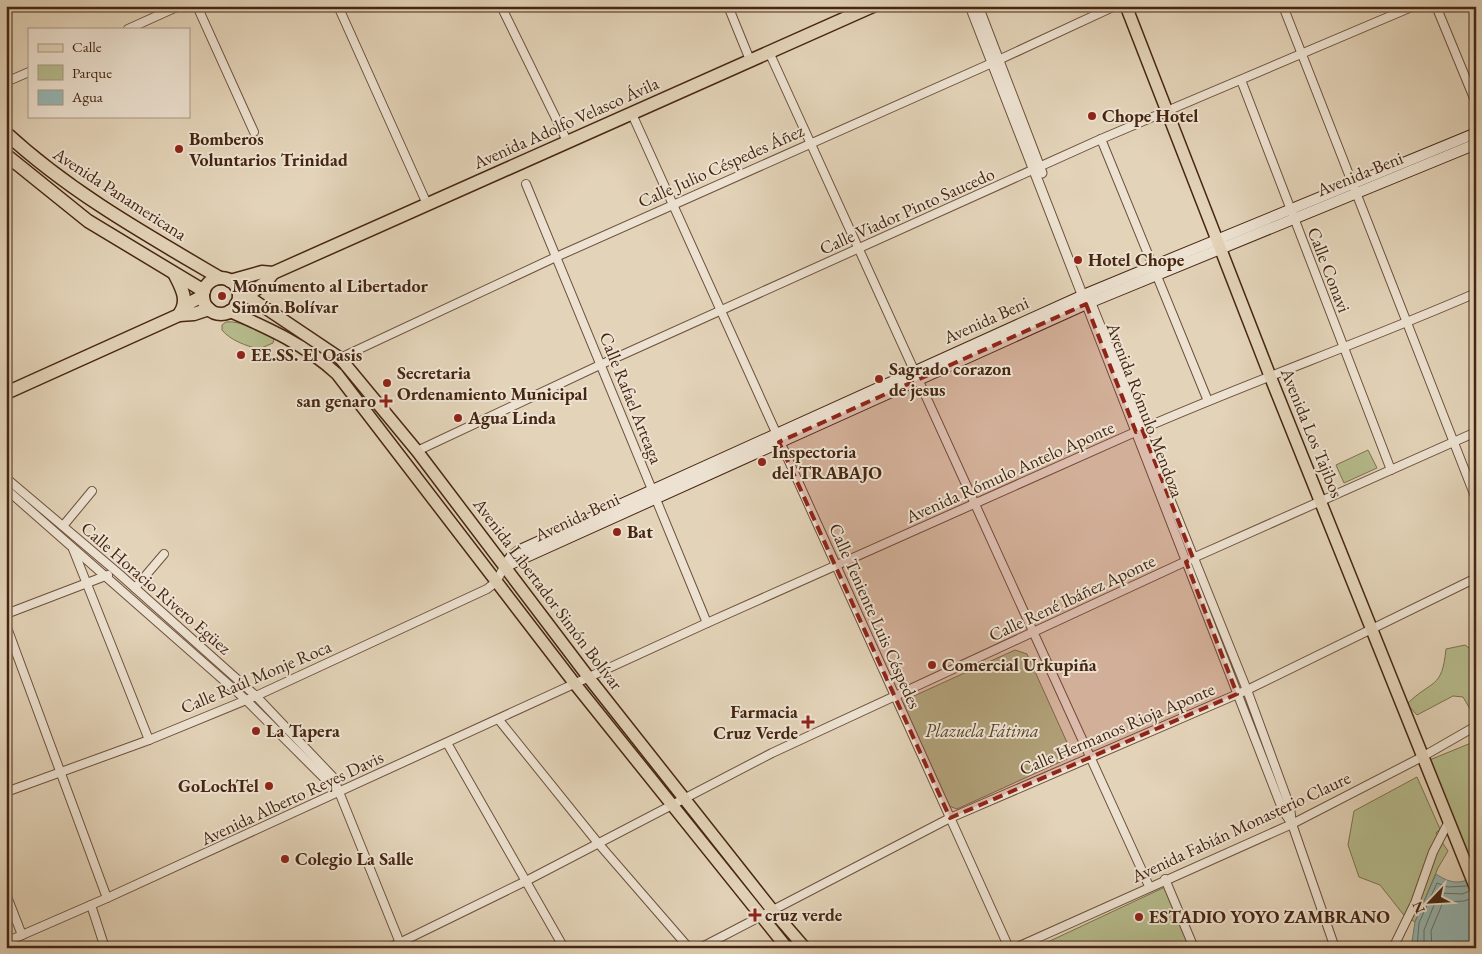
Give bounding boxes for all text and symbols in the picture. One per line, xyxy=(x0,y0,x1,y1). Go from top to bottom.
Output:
legend xyxy=(28,28,190,118)
text: Calle xyxy=(72,37,102,56)
text: Parque xyxy=(72,63,112,82)
street label: Avenida Adolfo Velasco Ávila xyxy=(468,71,663,174)
text: Agua xyxy=(71,87,103,106)
place label: Chope Hotel xyxy=(1102,104,1198,127)
marker: Chope Hotel xyxy=(1086,110,1098,122)
street label: Calle Julio Céspedes Áñez xyxy=(634,119,808,212)
place label: Bomberos Voluntarios Trinidad xyxy=(189,127,348,171)
street label: Avenida Panamericana xyxy=(48,141,192,246)
marker: Bomberos Voluntarios Trinidad xyxy=(173,143,185,155)
street label: Avenida Beni xyxy=(1312,146,1407,202)
street label: Calle Viador Pinto Saucedo xyxy=(816,162,998,259)
street label: Calle Conavi xyxy=(1303,224,1356,316)
place label: Hotel Chope xyxy=(1088,248,1185,271)
marker: Hotel Chope xyxy=(1072,254,1084,266)
place label: Monumento al Libertador Simón Bolívar xyxy=(232,274,428,318)
marker: Monumento al Libertador Simón Bolívar xyxy=(216,290,228,302)
street label: Avenida Beni xyxy=(939,290,1033,349)
street label: Avenida Rómulo Mendoza xyxy=(1101,318,1190,501)
street label: Calle Rafael Arteaga xyxy=(595,329,669,468)
place label: EE.SS. El Oasis xyxy=(251,343,362,366)
marker: EE.SS. El Oasis xyxy=(235,349,247,361)
place label: Sagrado corazon de jesus xyxy=(889,357,1012,401)
place label: Secretaria Ordenamiento Municipal xyxy=(397,361,588,405)
street label: Avenida Los Tajibos xyxy=(1276,364,1349,501)
marker: Sagrado corazon de jesus xyxy=(873,373,885,385)
marker: Secretaria Ordenamiento Municipal xyxy=(381,377,393,389)
place label: san genaro xyxy=(296,389,376,412)
marker: san genaro xyxy=(380,395,392,407)
place label: Agua Linda xyxy=(467,406,556,429)
marker: Agua Linda xyxy=(452,412,464,424)
street label: Avenida Rómulo Antelo Aponte xyxy=(901,415,1118,528)
place label: Inspectoria del TRABAJO xyxy=(772,440,882,484)
marker: Inspectoria del TRABAJO xyxy=(756,456,768,468)
street label: Avenida Beni xyxy=(530,487,623,547)
street label: Avenida Libertador Simón Bolívar xyxy=(468,492,628,694)
street label: Calle Horacio Rivero Egüez xyxy=(76,516,236,659)
street label: Calle Teniente Luis Céspedes xyxy=(824,519,927,712)
place label: Bat xyxy=(627,520,653,543)
marker: Bat xyxy=(611,526,623,538)
street label: Calle René Ibáñez Aponte xyxy=(985,549,1159,646)
street label: Calle Raúl Monje Roca xyxy=(177,634,335,719)
place label: Comercial Urkupiña xyxy=(942,653,1097,676)
marker: Comercial Urkupiña xyxy=(926,659,938,671)
street label: Calle Hermanos Rioja Aponte xyxy=(1016,677,1218,780)
place label: Farmacia Cruz Verde xyxy=(713,700,798,744)
marker: Farmacia Cruz Verde xyxy=(802,716,814,728)
place label: La Tapera xyxy=(266,719,340,742)
park label: Plazuela Fátima xyxy=(925,719,1039,742)
marker: La Tapera xyxy=(250,725,262,737)
street label: Avenida Alberto Reyes Davis xyxy=(196,745,387,850)
street label: Avenida Fabián Monasterio Claure xyxy=(1127,766,1354,888)
place label: GoLochTel xyxy=(178,774,259,797)
marker: GoLochTel xyxy=(263,780,275,792)
place label: Colegio La Salle xyxy=(295,847,414,870)
marker: Colegio La Salle xyxy=(279,853,291,865)
north arrow xyxy=(1404,876,1454,926)
text: N xyxy=(1407,898,1429,916)
place label: cruz verde xyxy=(765,903,843,926)
place label: ESTADIO YOYO ZAMBRANO xyxy=(1149,905,1390,928)
marker: cruz verde xyxy=(749,909,761,921)
marker: ESTADIO YOYO ZAMBRANO xyxy=(1133,911,1145,923)

